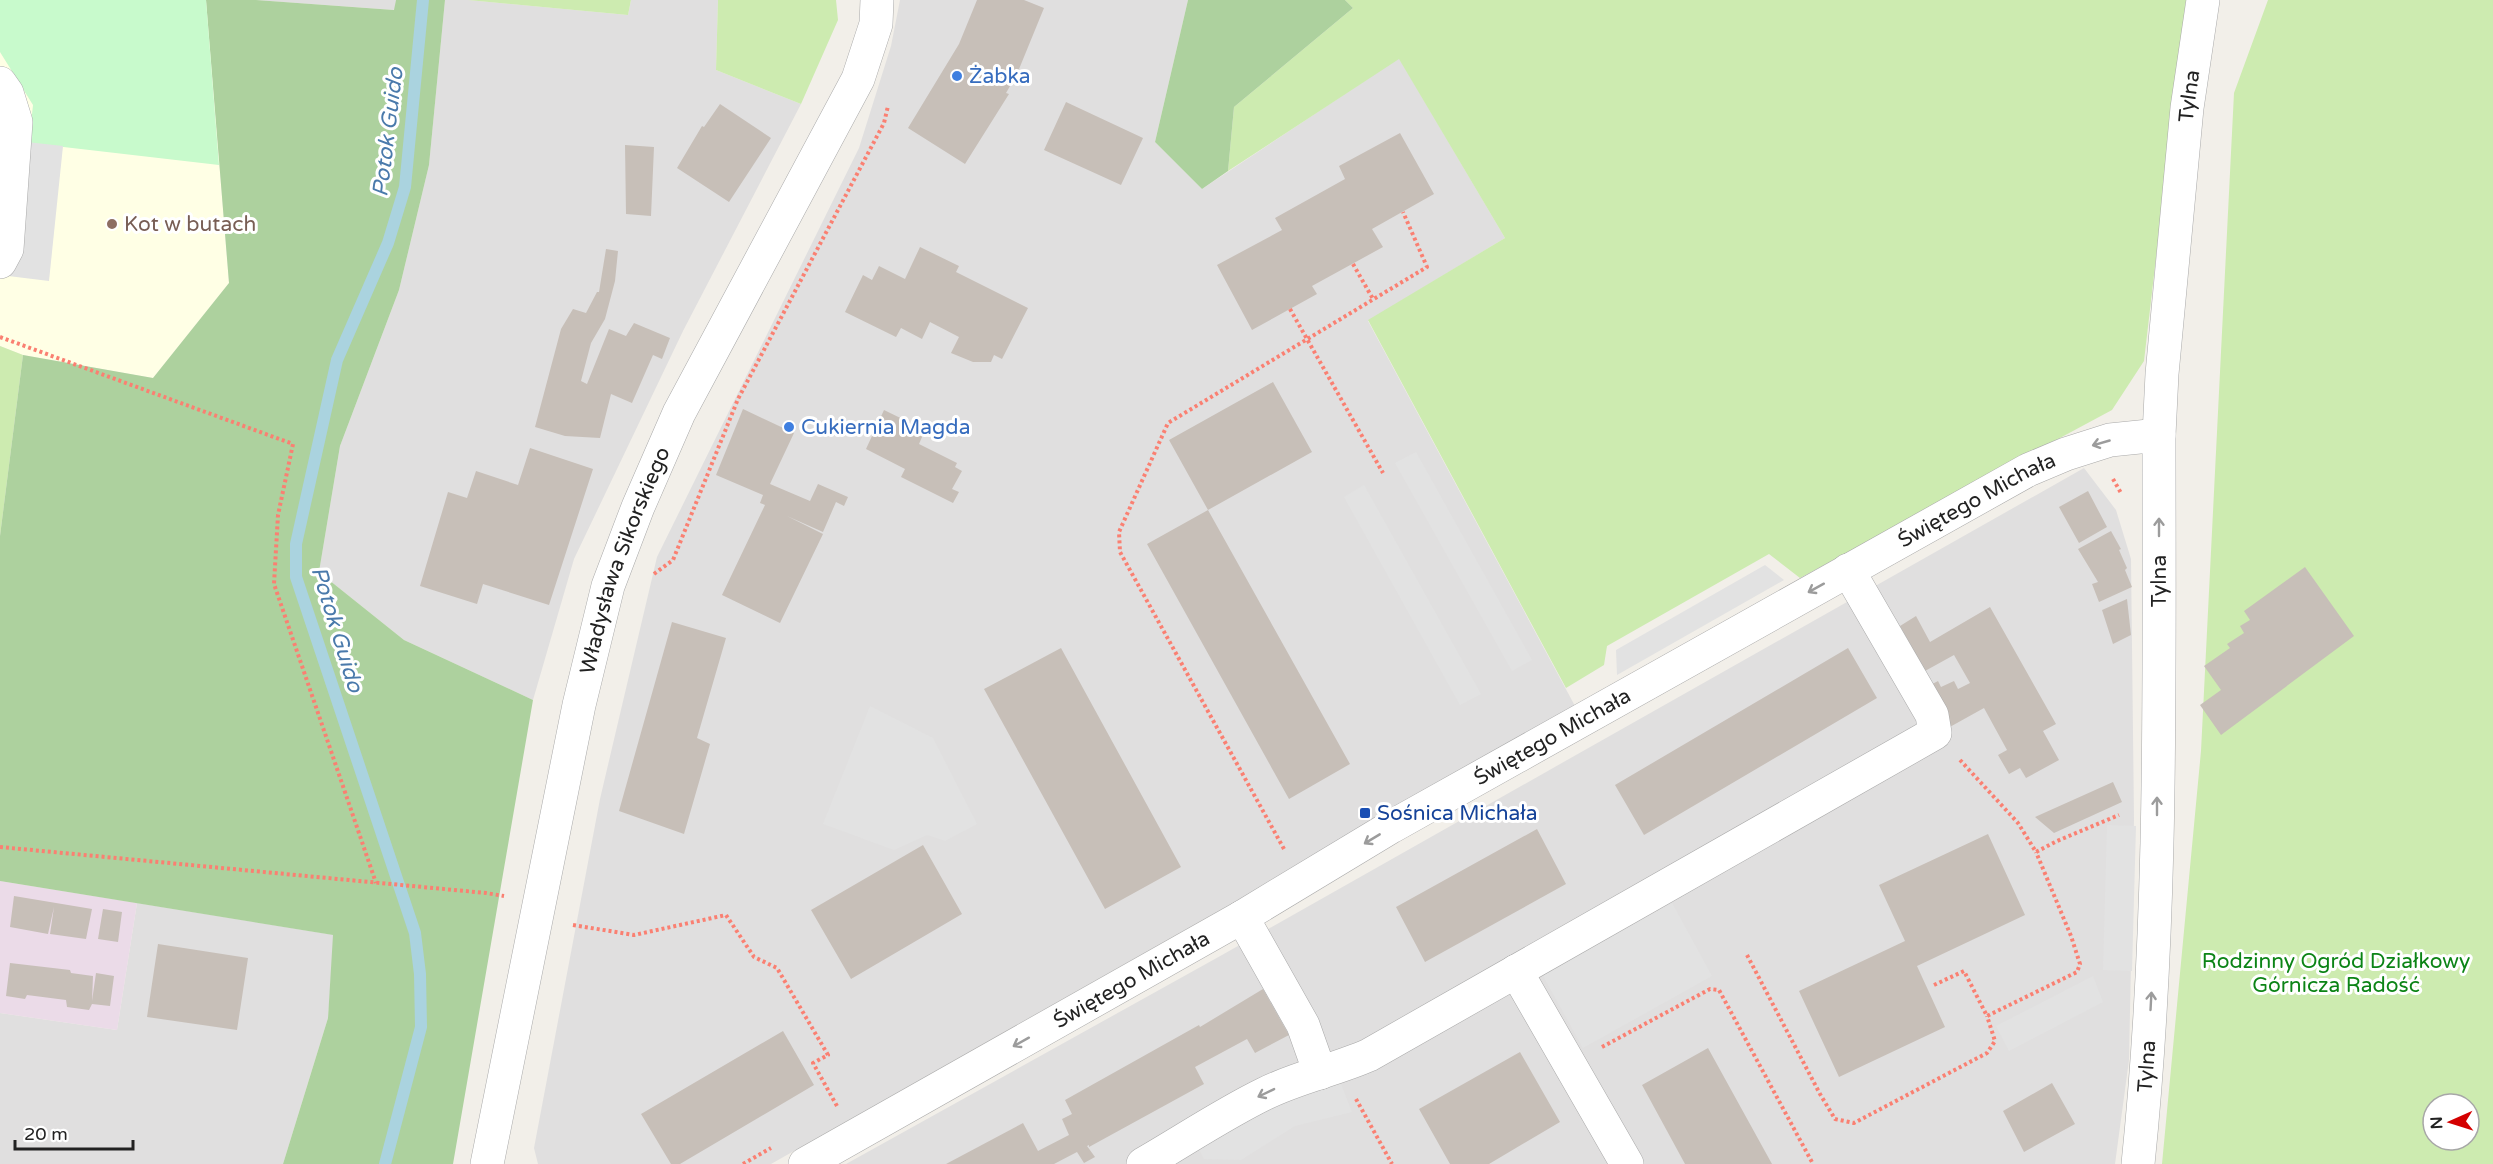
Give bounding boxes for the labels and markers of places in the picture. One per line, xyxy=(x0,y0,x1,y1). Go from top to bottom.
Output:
place label: Żabka xyxy=(969,64,1031,89)
marker: Żabka xyxy=(950,69,964,83)
place label: Kot w butach xyxy=(124,212,256,237)
marker: Kot w butach xyxy=(105,217,119,231)
place label: Cukiernia Magda xyxy=(801,415,970,440)
marker: Cukiernia Magda xyxy=(782,420,796,434)
place label: Sośnica Michała xyxy=(1377,801,1538,826)
marker: Sośnica Michała xyxy=(1358,806,1372,820)

